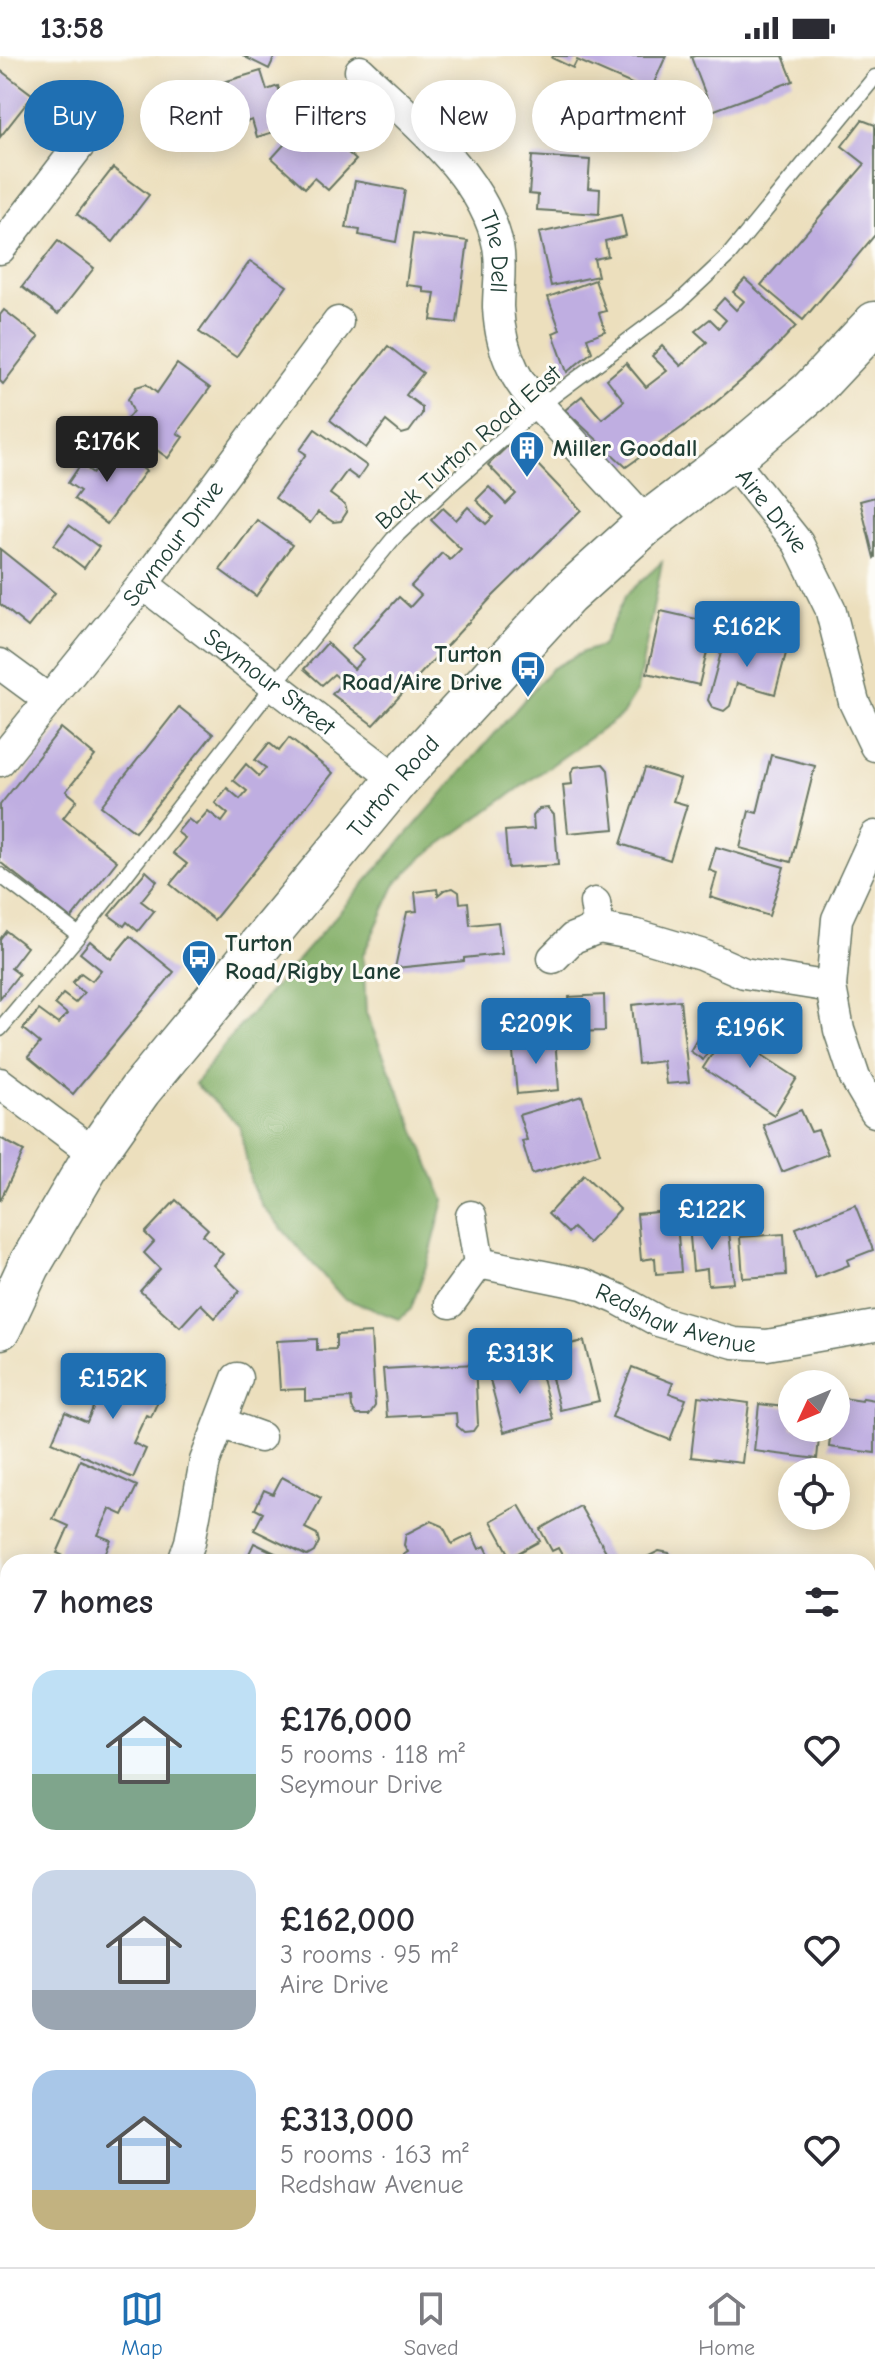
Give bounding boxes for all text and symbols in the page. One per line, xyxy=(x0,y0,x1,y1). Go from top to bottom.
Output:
text: 13:58 xyxy=(40,11,104,46)
chip: Buy xyxy=(24,80,124,152)
chip: Rent xyxy=(140,80,250,152)
chip: Filters xyxy=(266,80,395,152)
chip: New xyxy=(411,80,516,152)
chip: Apartment xyxy=(532,80,713,152)
street label: The Dell xyxy=(474,206,514,294)
street label: Back Turton Road East xyxy=(370,358,567,535)
pin: £176K xyxy=(51,416,163,484)
text: £176K xyxy=(74,427,140,457)
building icon: Miller Goodall xyxy=(508,429,546,479)
place label: Miller Goodall xyxy=(553,434,697,462)
street label: Aire Drive xyxy=(730,463,814,557)
street label: Seymour Drive xyxy=(117,475,229,612)
pin: £162K xyxy=(691,601,803,669)
text: £162K xyxy=(713,612,781,642)
street label: Seymour Street xyxy=(198,622,342,742)
place label: Turton Road/Aire Drive xyxy=(342,640,502,696)
bus stop icon: Turton Road/Aire Drive xyxy=(509,649,547,699)
street label: Turton Road xyxy=(341,729,445,843)
place label: Turton Road/Rigby Lane xyxy=(225,929,401,985)
bus stop icon: Turton Road/Rigby Lane xyxy=(180,938,218,988)
pin: £209K xyxy=(480,998,592,1066)
pin: £196K xyxy=(694,1002,806,1070)
text: £209K xyxy=(499,1009,573,1039)
text: £196K xyxy=(715,1013,785,1043)
pin: £122K xyxy=(656,1184,768,1252)
text: £122K xyxy=(678,1195,746,1225)
street label: Redshaw Avenue xyxy=(591,1277,757,1358)
pin: £313K xyxy=(464,1328,576,1396)
text: £313K xyxy=(486,1339,554,1369)
pin: £152K xyxy=(57,1353,169,1421)
text: £152K xyxy=(79,1364,147,1394)
north arrow xyxy=(778,1370,850,1442)
map controls xyxy=(778,1370,850,1530)
button: locate xyxy=(778,1458,850,1530)
icon: filters xyxy=(800,1580,844,1624)
text: 7 homes xyxy=(32,1582,153,1622)
text: £176,000 xyxy=(280,1700,412,1740)
icon: home xyxy=(96,1702,192,1798)
icon: heart xyxy=(800,1728,844,1772)
text: 5 rooms · 118 m² xyxy=(280,1740,465,1770)
text: Seymour Drive xyxy=(280,1770,443,1800)
text: £162,000 xyxy=(280,1900,415,1940)
icon: home xyxy=(96,1902,192,1998)
icon: heart xyxy=(800,1928,844,1972)
text: 3 rooms · 95 m² xyxy=(280,1940,458,1970)
text: Aire Drive xyxy=(280,1970,389,2000)
text: £313,000 xyxy=(280,2100,414,2140)
icon: home xyxy=(96,2102,192,2198)
icon: heart xyxy=(800,2128,844,2172)
text: 5 rooms · 163 m² xyxy=(280,2140,469,2170)
text: Redshaw Avenue xyxy=(280,2170,464,2200)
tab: Map xyxy=(120,2287,164,2361)
tab: Saved xyxy=(404,2287,459,2361)
tab: Home xyxy=(698,2287,755,2361)

